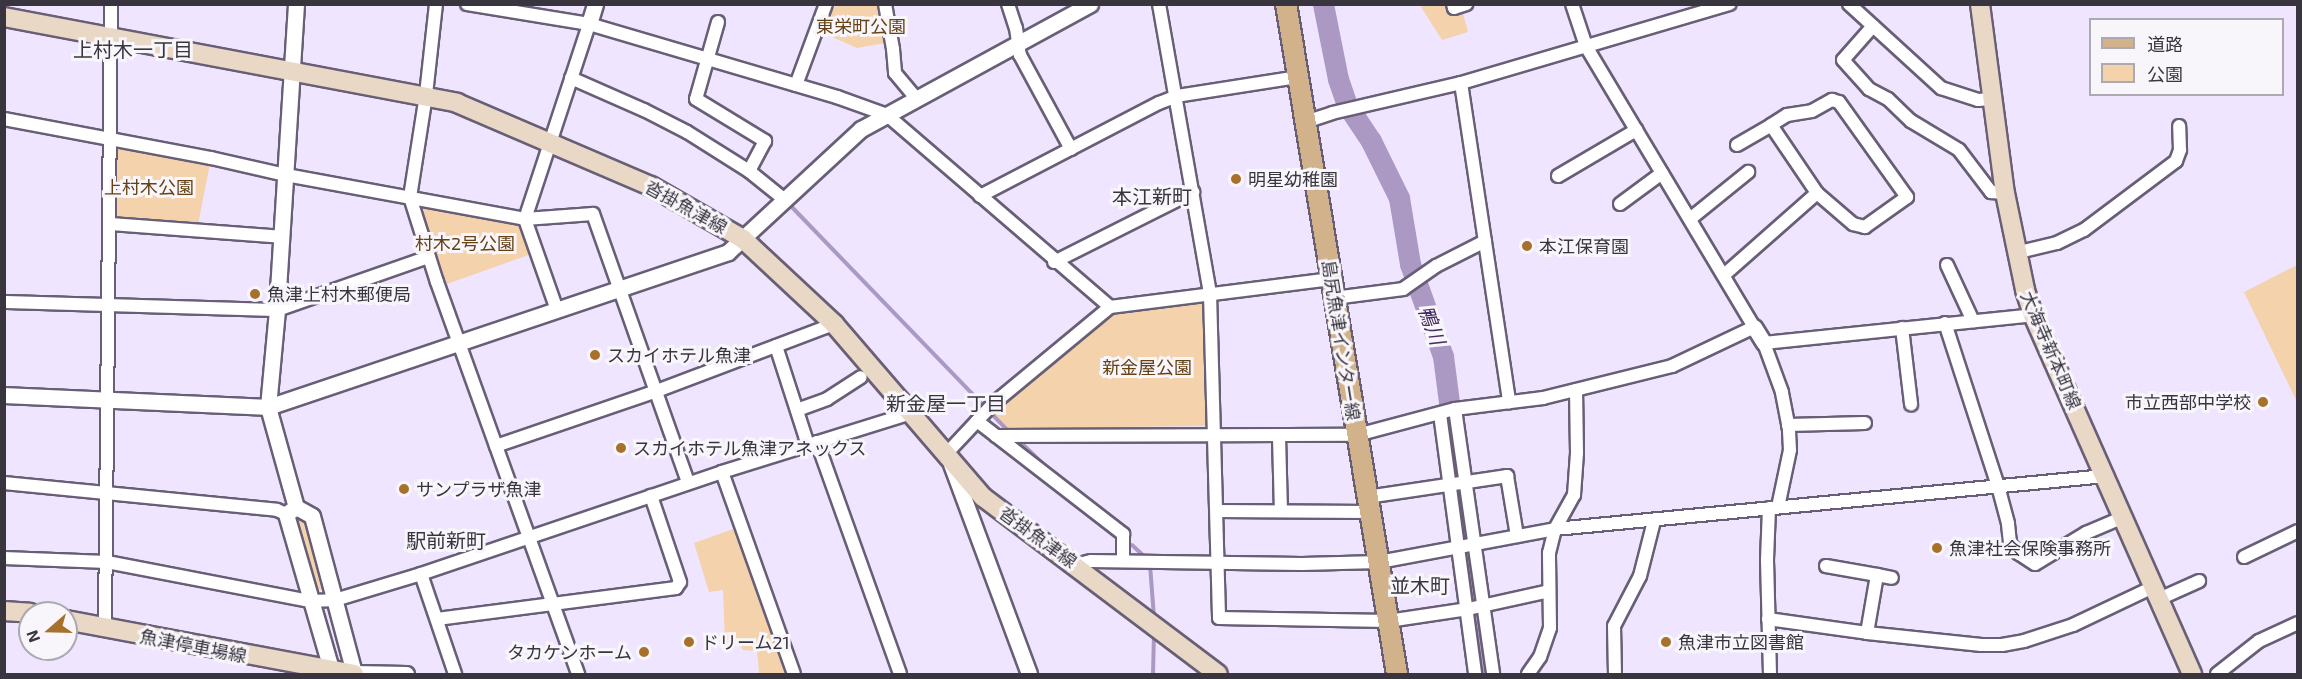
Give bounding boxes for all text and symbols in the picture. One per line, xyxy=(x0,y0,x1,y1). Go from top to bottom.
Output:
park label: 東栄町公園 xyxy=(816,15,906,37)
legend xyxy=(2089,18,2284,96)
text: 道路 xyxy=(2147,33,2183,55)
district label: 上村木一丁目 xyxy=(73,37,193,61)
text: 公園 xyxy=(2147,63,2183,85)
place label: 明星幼稚園 xyxy=(1248,168,1338,190)
marker: 明星幼稚園 xyxy=(1229,172,1243,186)
park label: 上村木公園 xyxy=(104,176,194,198)
street label: 沓掛魚津線 xyxy=(641,176,731,238)
district label: 本江新町 xyxy=(1112,184,1192,208)
park label: 村木2号公園 xyxy=(415,232,515,254)
place label: 本江保育園 xyxy=(1539,235,1629,257)
marker: 本江保育園 xyxy=(1520,239,1534,253)
street label: 島尻魚津インター線 xyxy=(1318,258,1364,422)
place label: 魚津上村木郵便局 xyxy=(267,283,411,305)
marker: 魚津上村木郵便局 xyxy=(248,287,262,301)
street label: 大海寺新本町線 xyxy=(2016,288,2086,412)
water label: 鴨川 xyxy=(1414,302,1450,348)
place label: スカイホテル魚津 xyxy=(607,344,751,366)
marker: スカイホテル魚津 xyxy=(588,348,602,362)
park label: 新金屋公園 xyxy=(1102,356,1192,378)
district label: 新金屋一丁目 xyxy=(886,391,1006,415)
place label: 市立西部中学校 xyxy=(2125,391,2251,413)
marker: 市立西部中学校 xyxy=(2256,395,2270,409)
place label: スカイホテル魚津アネックス xyxy=(633,437,867,459)
marker: スカイホテル魚津アネックス xyxy=(614,441,628,455)
place label: サンプラザ魚津 xyxy=(416,478,542,500)
marker: サンプラザ魚津 xyxy=(397,482,411,496)
street label: 沓掛魚津線 xyxy=(995,502,1081,572)
district label: 駅前新町 xyxy=(406,528,486,552)
place label: 魚津社会保険事務所 xyxy=(1949,537,2111,559)
marker: 魚津社会保険事務所 xyxy=(1930,541,1944,555)
district label: 並木町 xyxy=(1390,573,1450,597)
north arrow xyxy=(18,601,78,661)
street label: 魚津停車場線 xyxy=(138,625,248,667)
text: N xyxy=(22,628,43,645)
place label: ドリーム21 xyxy=(701,631,790,653)
place label: 魚津市立図書館 xyxy=(1678,631,1804,653)
marker: ドリーム21 xyxy=(682,635,696,649)
marker: 魚津市立図書館 xyxy=(1659,635,1673,649)
place label: タカケンホーム xyxy=(506,641,632,663)
marker: タカケンホーム xyxy=(637,645,651,659)

